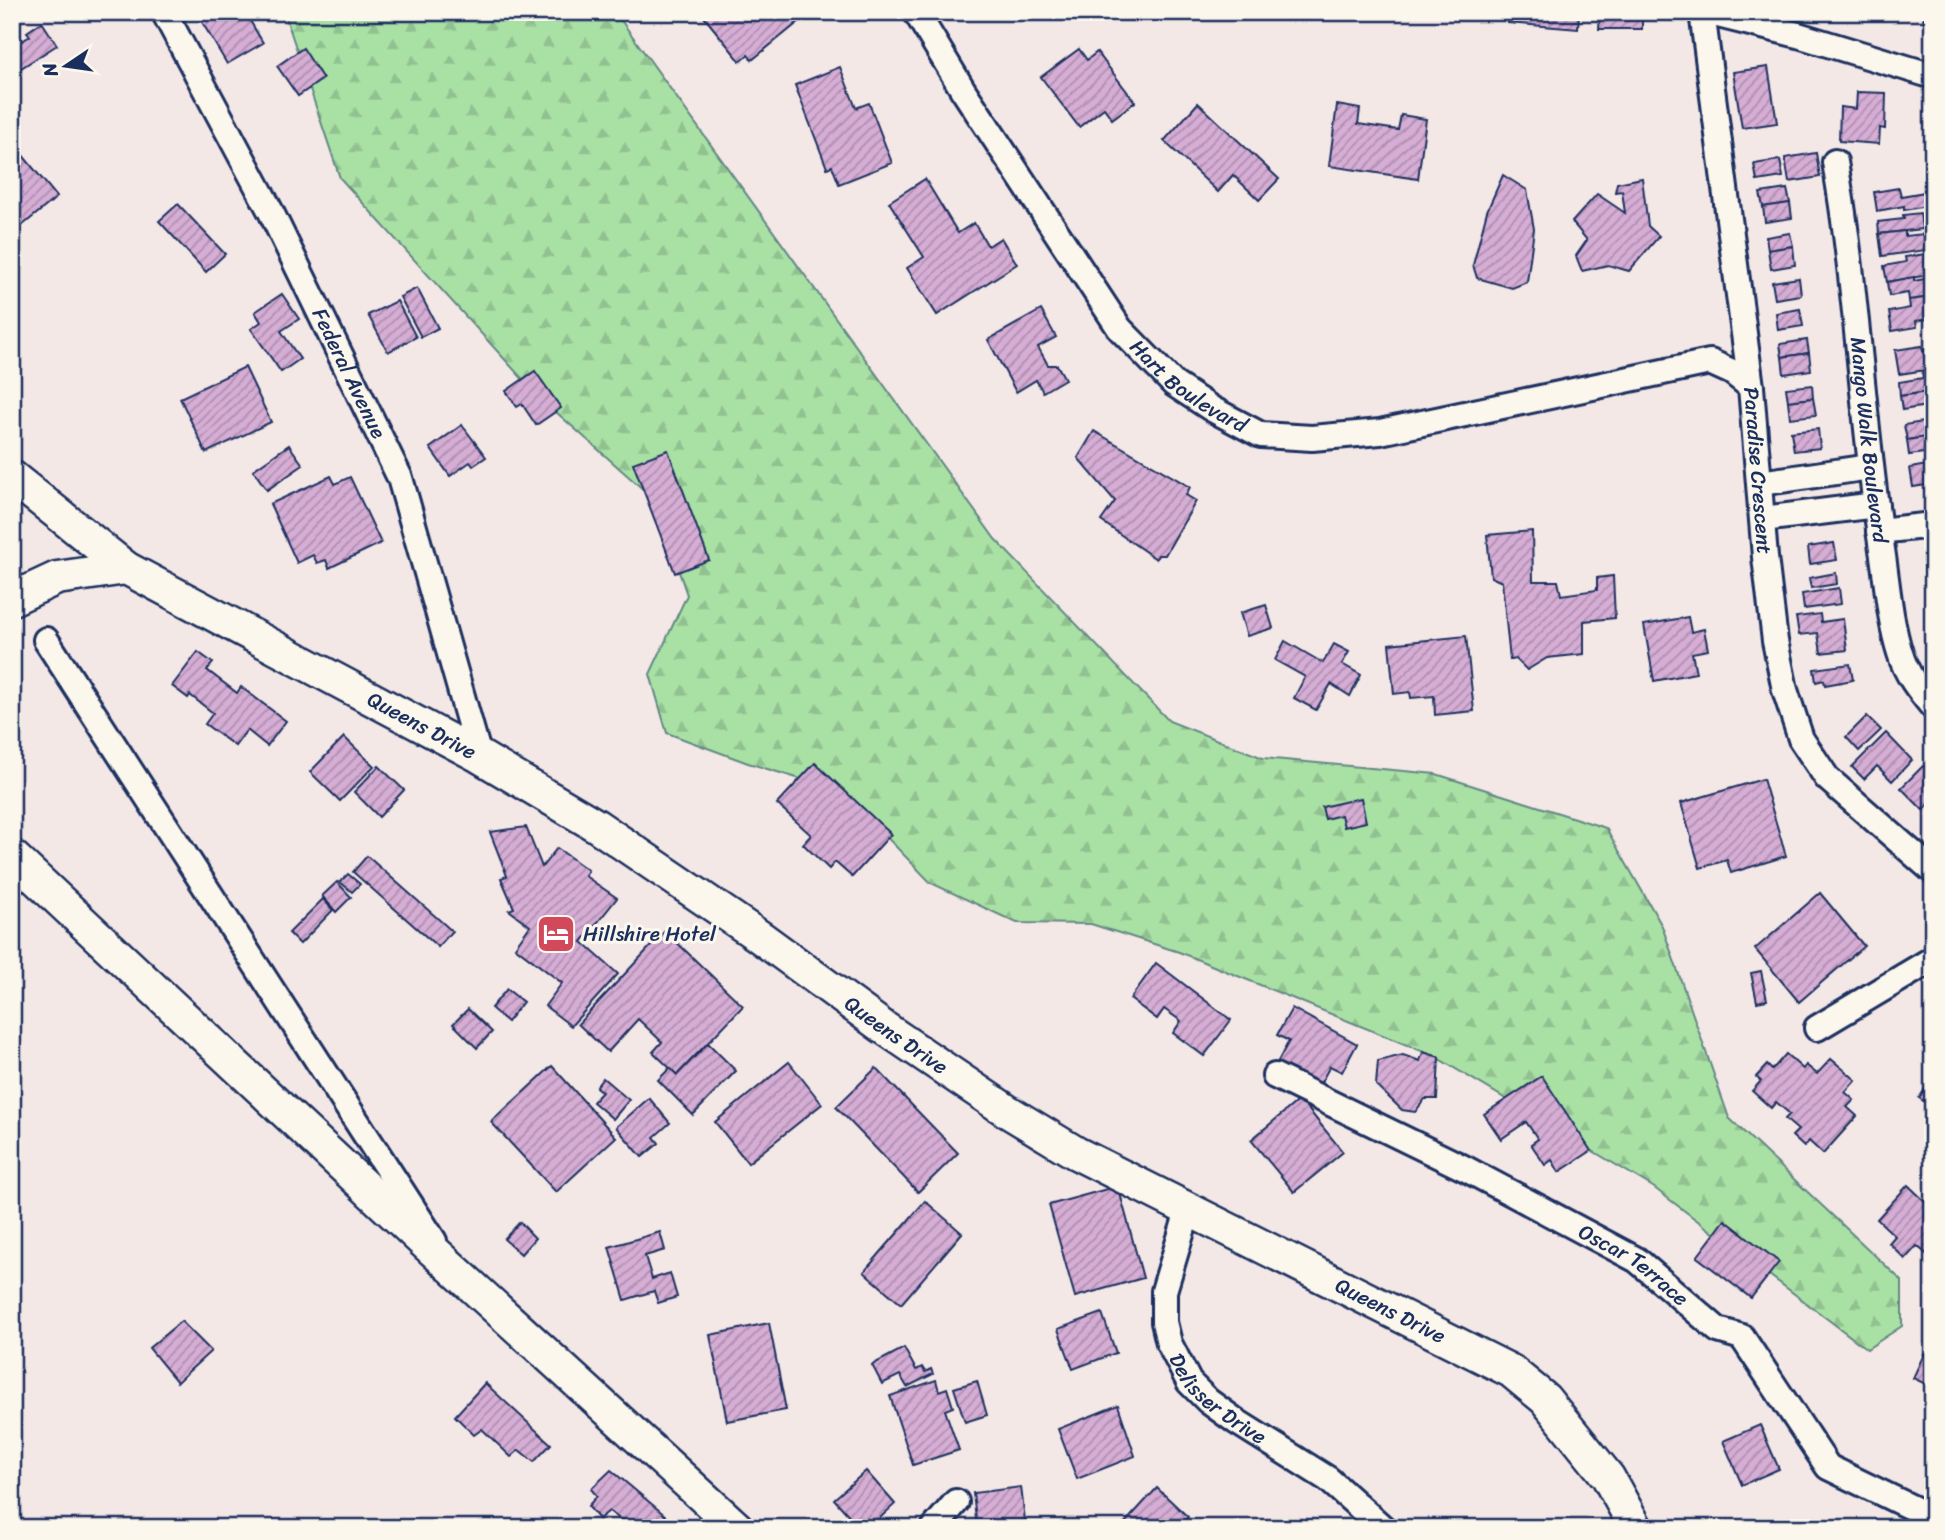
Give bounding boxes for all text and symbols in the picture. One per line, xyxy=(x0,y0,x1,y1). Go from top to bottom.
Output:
north arrow xyxy=(32,32,102,102)
text: N xyxy=(32,59,68,81)
street label: Federal Avenue xyxy=(301,301,397,445)
street label: Hart Boulevard xyxy=(1120,330,1256,444)
street label: Mango Walk Boulevard xyxy=(1839,335,1900,547)
street label: Paradise Crescent xyxy=(1732,385,1784,556)
street label: Queens Drive xyxy=(360,681,484,771)
hotel icon: Hillshire Hotel xyxy=(535,913,577,955)
place label: Hillshire Hotel xyxy=(583,915,717,953)
street label: Queens Drive xyxy=(836,985,956,1085)
street label: Oscar Terrace xyxy=(1571,1213,1698,1316)
street label: Queens Drive xyxy=(1328,1267,1453,1355)
street label: Delisser Drive xyxy=(1158,1346,1274,1455)

